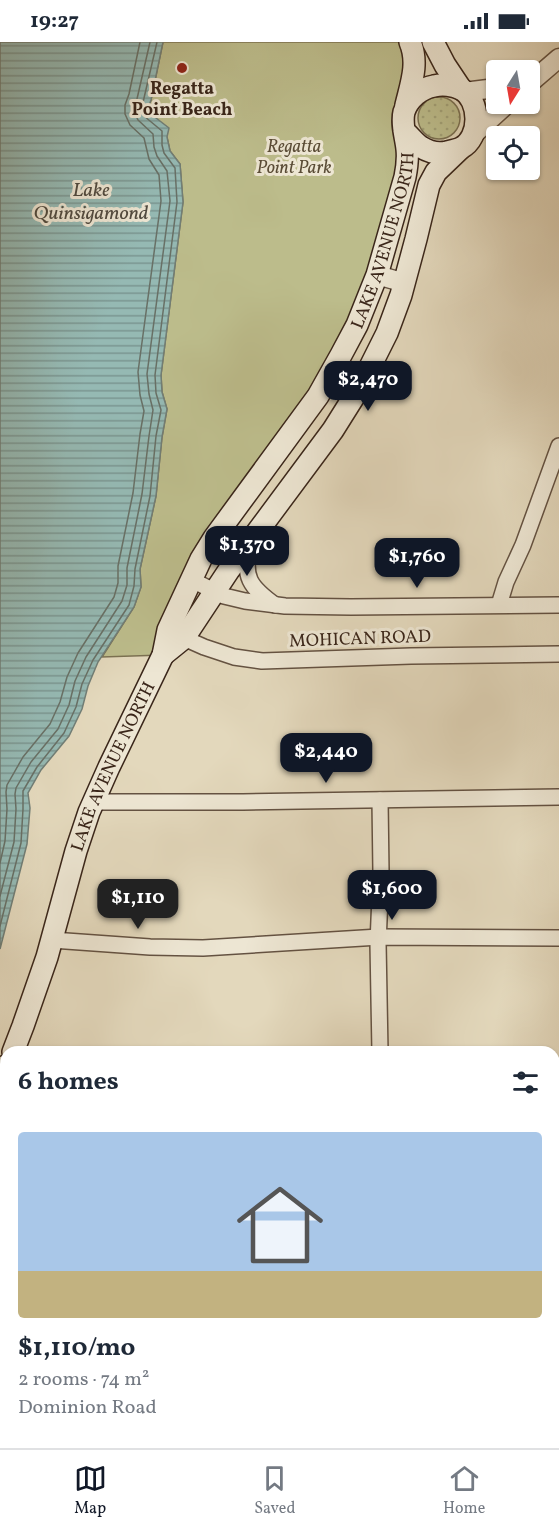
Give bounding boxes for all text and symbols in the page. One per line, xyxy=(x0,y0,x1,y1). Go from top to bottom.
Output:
text: 19:27 xyxy=(30,6,79,37)
north arrow xyxy=(486,60,540,114)
map controls xyxy=(486,60,540,180)
marker: Regatta Point Beach xyxy=(175,61,189,75)
place label: Regatta Point Beach xyxy=(132,77,233,123)
button: locate xyxy=(486,126,540,180)
park label: Regatta Point Park xyxy=(257,135,331,181)
street label: LAKE AVENUE NORTH xyxy=(346,152,422,333)
water label: Lake Quinsigamond xyxy=(33,177,149,228)
pin: $2,470 xyxy=(319,361,417,412)
text: $2,470 xyxy=(338,366,398,394)
pin: $1,370 xyxy=(198,526,296,577)
text: $1,370 xyxy=(219,531,275,559)
pin: $1,760 xyxy=(368,538,466,589)
text: $1,760 xyxy=(388,543,446,571)
street label: MOHICAN ROAD xyxy=(289,625,431,654)
street label: LAKE AVENUE NORTH xyxy=(66,678,162,855)
pin: $2,440 xyxy=(277,733,375,784)
text: $2,440 xyxy=(294,738,358,766)
pin: $1,600 xyxy=(343,870,441,921)
text: $1,600 xyxy=(362,875,422,903)
pin: $1,110 xyxy=(89,879,187,930)
text: $1,110 xyxy=(111,884,165,912)
text: 6 homes xyxy=(18,1064,119,1100)
icon: filters xyxy=(509,1066,542,1099)
icon: home xyxy=(226,1171,334,1279)
text: $1,110/mo xyxy=(18,1330,135,1366)
text: 2 rooms · 74 m² xyxy=(18,1366,149,1394)
text: Dominion Road xyxy=(18,1394,157,1422)
tab: Map xyxy=(74,1462,107,1520)
tab: Saved xyxy=(254,1462,295,1520)
tab: Home xyxy=(443,1462,485,1520)

